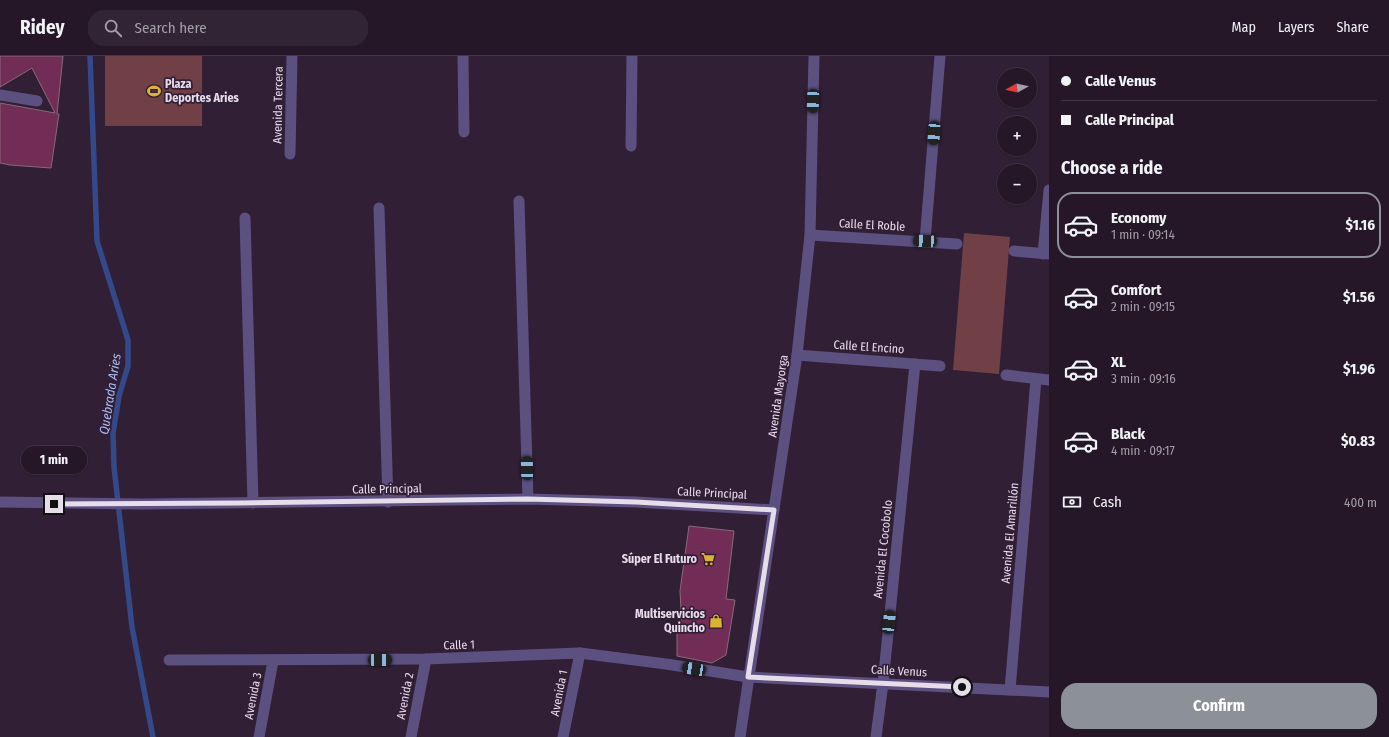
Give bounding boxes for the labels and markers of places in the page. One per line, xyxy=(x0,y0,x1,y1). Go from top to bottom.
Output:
place label: Plaza Deportes Aries xyxy=(165,77,239,105)
sports icon: Plaza Deportes Aries xyxy=(146,83,162,99)
supermarket icon: Súper El Futuro xyxy=(700,551,716,567)
place label: Súper El Futuro xyxy=(622,552,698,566)
place label: Multiservicios Quincho xyxy=(635,607,706,635)
shop icon: Multiservicios Quincho xyxy=(708,613,724,629)

